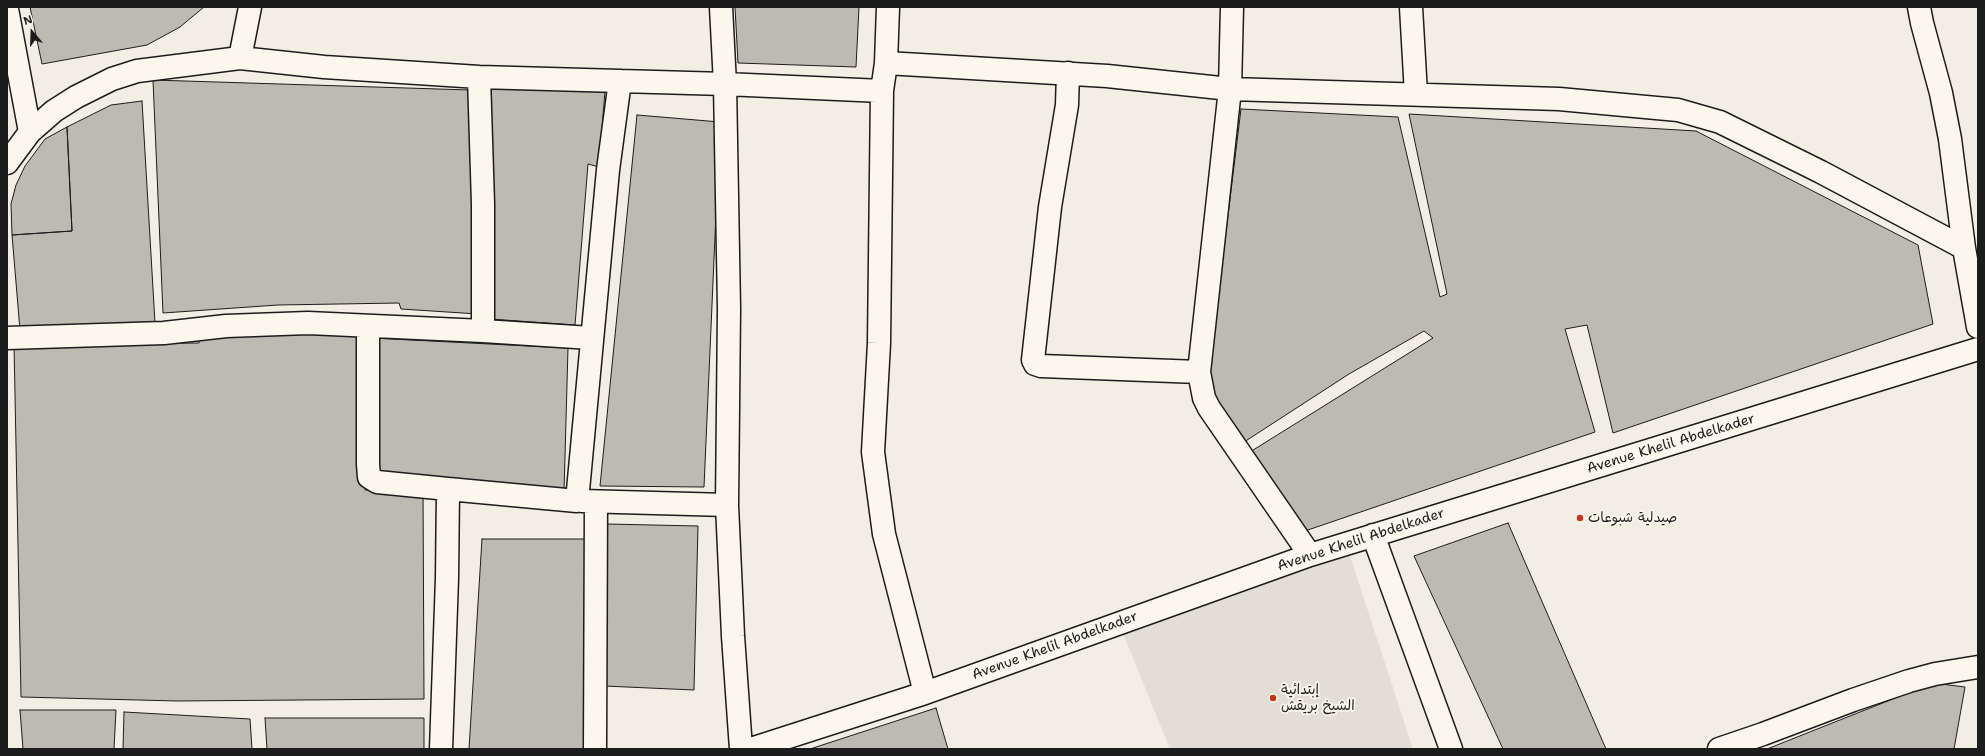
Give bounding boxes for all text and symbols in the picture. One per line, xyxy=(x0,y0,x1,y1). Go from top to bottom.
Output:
north arrow xyxy=(12,12,52,52)
text: N xyxy=(21,12,34,29)
street label: Avenue Khelil Abdelkader xyxy=(1585,410,1757,478)
street label: Avenue Khelil Abdelkader xyxy=(1275,505,1447,575)
place label: صيدلية شبوعات xyxy=(1588,510,1677,526)
marker: صيدلية شبوعات xyxy=(1575,513,1585,523)
street label: Avenue Khelil Abdelkader xyxy=(970,608,1140,684)
place label: إبتدائية الشيخ بريقش xyxy=(1281,682,1355,714)
marker: إبتدائية الشيخ بريقش xyxy=(1268,693,1278,703)

